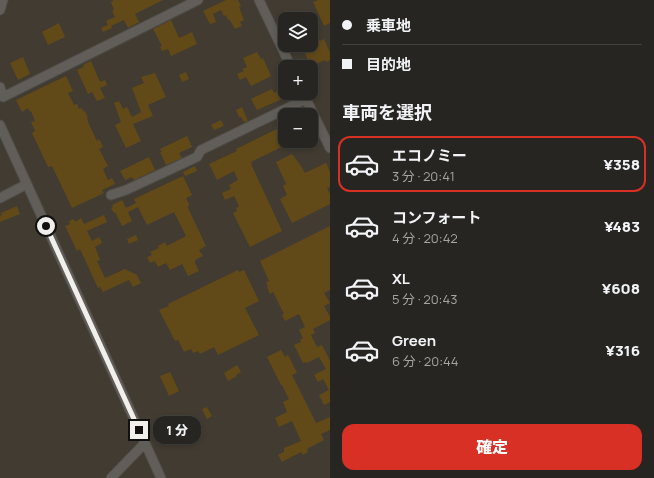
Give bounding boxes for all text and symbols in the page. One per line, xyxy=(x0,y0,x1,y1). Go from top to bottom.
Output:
map controls xyxy=(278,12,318,148)
button: layers xyxy=(278,12,318,52)
text: 乗車地 xyxy=(366,15,411,36)
text: 目的地 xyxy=(366,54,411,75)
button: + xyxy=(278,60,318,100)
text: 車両を選択 xyxy=(342,100,432,124)
button: − xyxy=(278,108,318,148)
text: エコノミー xyxy=(392,145,467,166)
icon: car xyxy=(344,146,380,182)
text: ¥358 xyxy=(604,154,640,175)
text: 3 分 · 20:41 xyxy=(392,167,455,185)
text: コンフォート xyxy=(392,207,482,228)
icon: car xyxy=(344,208,380,244)
text: ¥483 xyxy=(604,216,640,237)
route start xyxy=(37,217,55,235)
text: 4 分 · 20:42 xyxy=(392,229,458,247)
text: XL xyxy=(392,268,410,289)
icon: car xyxy=(344,270,380,306)
text: ¥608 xyxy=(602,278,640,299)
text: 5 分 · 20:43 xyxy=(392,290,457,308)
text: Green xyxy=(392,330,436,351)
icon: car xyxy=(344,332,380,368)
text: ¥316 xyxy=(606,340,640,361)
text: 6 分 · 20:44 xyxy=(392,352,459,370)
callout: 1 分 xyxy=(153,416,201,444)
route end xyxy=(130,421,148,439)
text: 1 分 xyxy=(166,421,188,439)
button: 確定 xyxy=(342,424,642,470)

